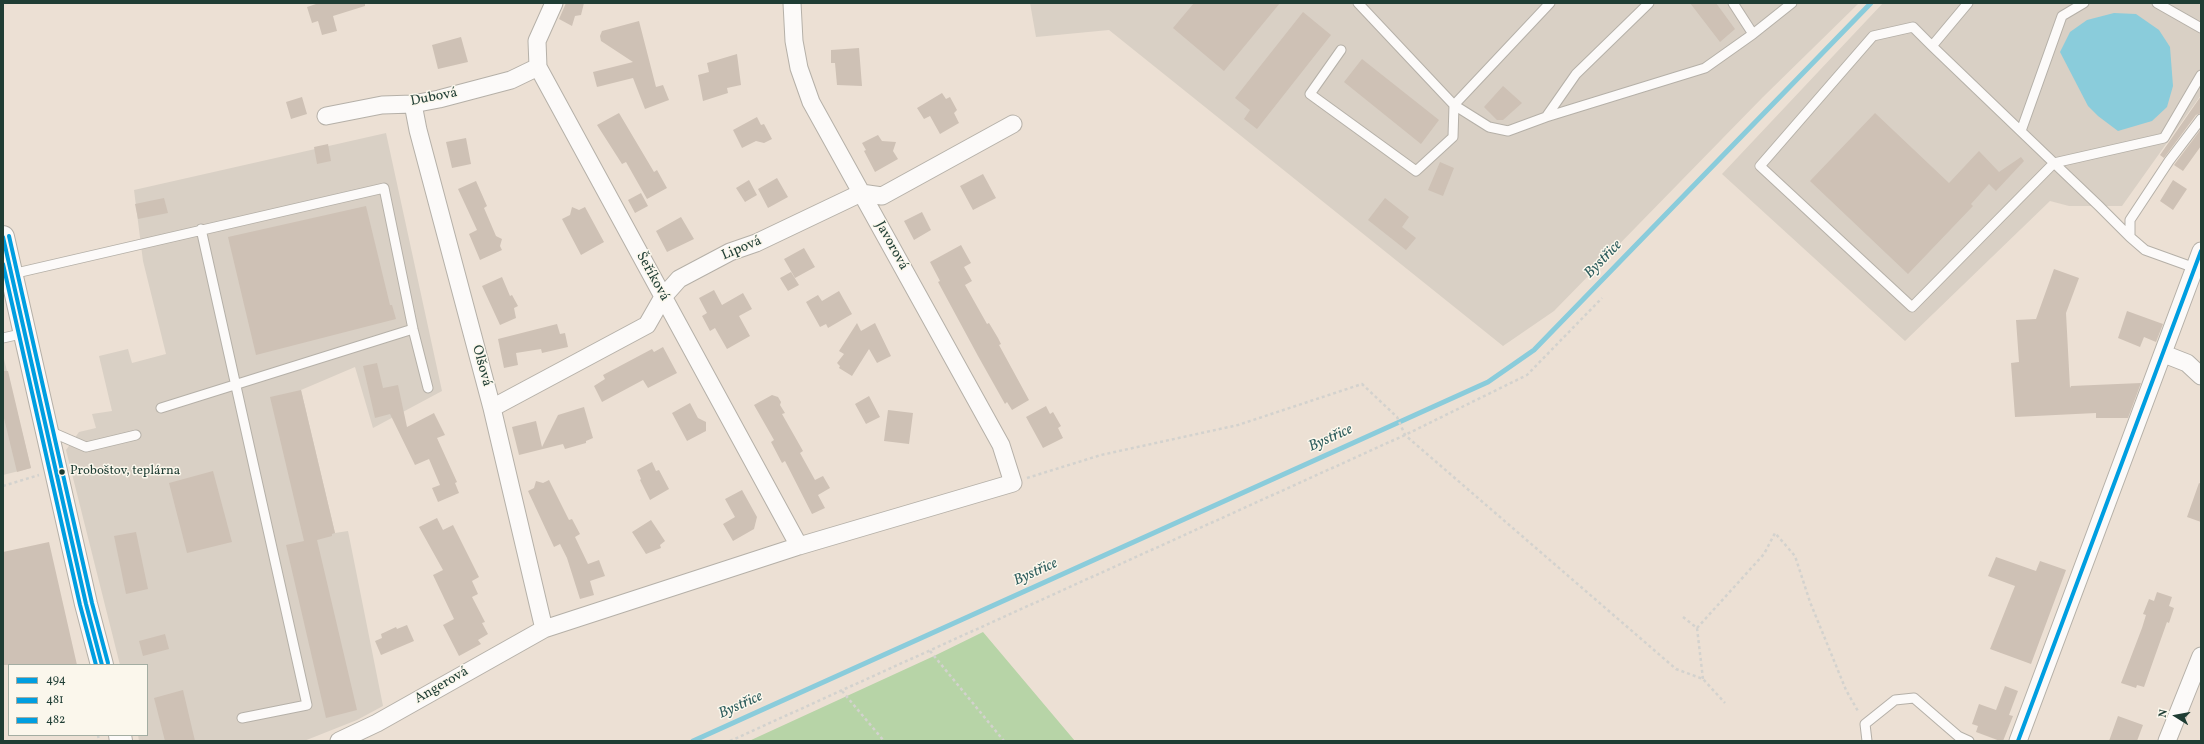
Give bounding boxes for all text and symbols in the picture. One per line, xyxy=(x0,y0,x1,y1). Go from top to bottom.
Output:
street label: Dubová xyxy=(409,85,459,111)
street label: Javorová xyxy=(871,219,911,273)
street label: Lipová xyxy=(720,233,764,265)
water label: Bystřice xyxy=(1581,237,1627,283)
street label: Šeříková xyxy=(632,250,672,304)
street label: Olšová xyxy=(467,344,495,388)
water label: Bystřice xyxy=(1306,421,1356,457)
place label: Proboštov, teplárna xyxy=(70,464,180,480)
marker: Proboštov, teplárna xyxy=(57,467,67,477)
water label: Bystřice xyxy=(1011,555,1061,591)
legend xyxy=(8,664,148,736)
street label: Angerová xyxy=(412,664,472,708)
text: 494 xyxy=(46,672,66,688)
water label: Bystřice xyxy=(716,688,766,724)
text: 481 xyxy=(46,692,64,708)
north arrow xyxy=(2156,696,2196,736)
text: N xyxy=(2156,708,2172,719)
text: 482 xyxy=(46,712,65,728)

